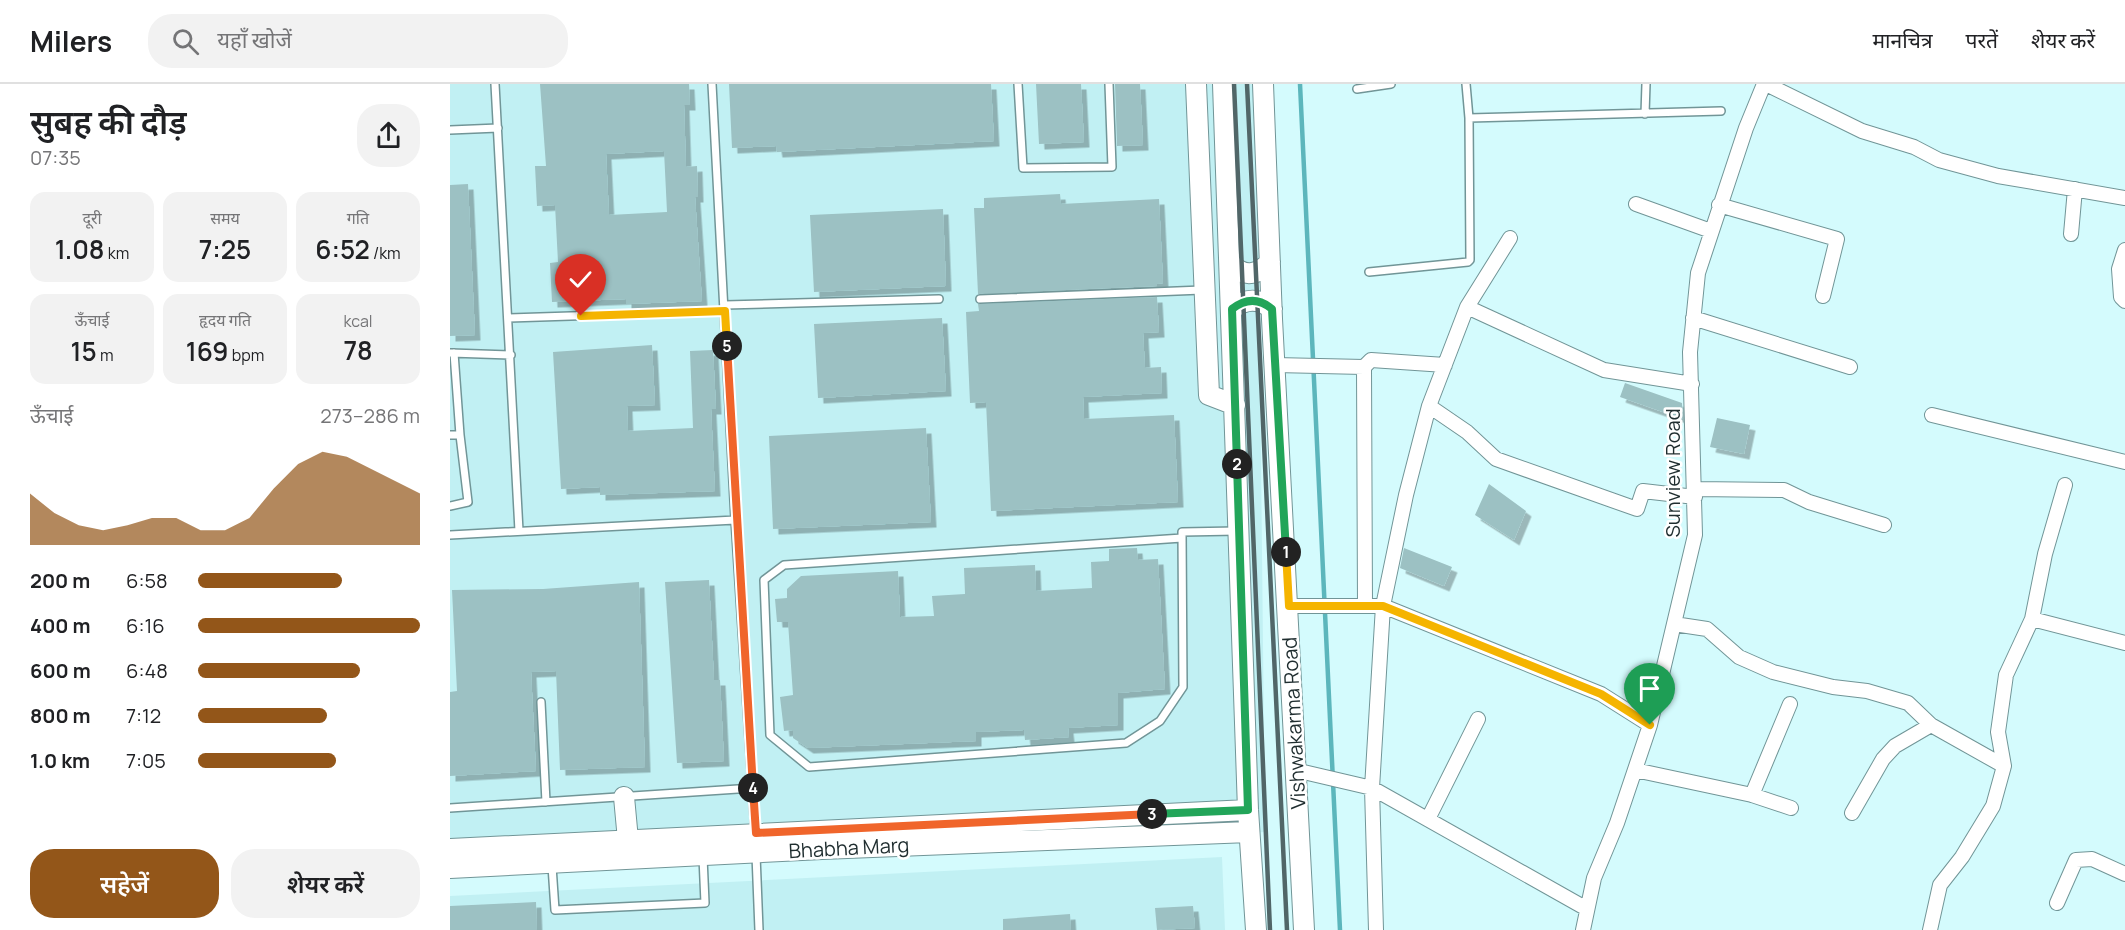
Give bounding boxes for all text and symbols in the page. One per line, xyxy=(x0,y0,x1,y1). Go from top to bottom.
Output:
search box xyxy=(148,14,568,68)
text: Milers xyxy=(30,22,112,60)
icon: search xyxy=(169,25,202,58)
text: यहाँ खोजें xyxy=(217,25,292,55)
text: मानचित्र xyxy=(1873,26,1933,54)
text: परतें xyxy=(1966,26,1998,54)
text: शेयर करें xyxy=(2031,26,2095,54)
text: सुबह की दौड़ xyxy=(30,99,187,144)
button: share xyxy=(357,104,420,167)
text: 07:35 xyxy=(30,144,81,171)
text: दूरी xyxy=(82,207,102,229)
text: समय xyxy=(210,207,240,229)
text: गति xyxy=(347,207,369,229)
text: 1.08 xyxy=(55,231,105,267)
text: 7:25 xyxy=(199,231,251,267)
text: 6:52 xyxy=(315,231,370,267)
text: km xyxy=(105,242,129,264)
text: /km xyxy=(370,242,401,264)
pin xyxy=(555,254,606,316)
icon: check xyxy=(564,263,597,296)
text: ऊँचाई xyxy=(75,309,109,331)
text: हृदय गति xyxy=(199,309,251,331)
text: kcal xyxy=(343,310,373,332)
pin: 5 xyxy=(712,331,742,361)
text: 78 xyxy=(343,332,373,368)
text: 15 xyxy=(71,333,97,369)
text: 169 xyxy=(186,333,229,369)
text: 5 xyxy=(722,335,732,357)
text: m xyxy=(97,344,113,366)
text: bpm xyxy=(229,344,264,366)
text: ऊँचाई xyxy=(30,402,73,429)
text: 273–286 m xyxy=(320,402,420,429)
street label: Sunview Road xyxy=(1659,409,1686,537)
pin: 2 xyxy=(1222,449,1252,479)
text: 2 xyxy=(1232,453,1242,475)
pin: 1 xyxy=(1271,537,1301,567)
text: 1 xyxy=(1282,541,1290,563)
text: 200 m xyxy=(30,567,90,594)
text: 6:58 xyxy=(126,567,168,594)
text: 400 m xyxy=(30,612,90,639)
text: 6:16 xyxy=(126,612,165,639)
street label: Vishwakarma Road xyxy=(1276,636,1311,810)
text: 600 m xyxy=(30,657,91,684)
text: 6:48 xyxy=(126,657,168,684)
pin xyxy=(1624,663,1675,725)
icon: arrive xyxy=(1633,672,1666,705)
text: 800 m xyxy=(30,702,91,729)
text: 7:12 xyxy=(126,702,161,729)
text: 1.0 km xyxy=(30,747,90,774)
text: 7:05 xyxy=(126,747,166,774)
pin: 4 xyxy=(738,773,768,803)
text: 4 xyxy=(748,777,758,799)
pin: 3 xyxy=(1137,799,1167,829)
text: 3 xyxy=(1147,803,1157,825)
street label: Bhabha Marg xyxy=(788,831,910,864)
button: सहेजें xyxy=(30,849,219,918)
button: शेयर करें xyxy=(231,849,420,918)

